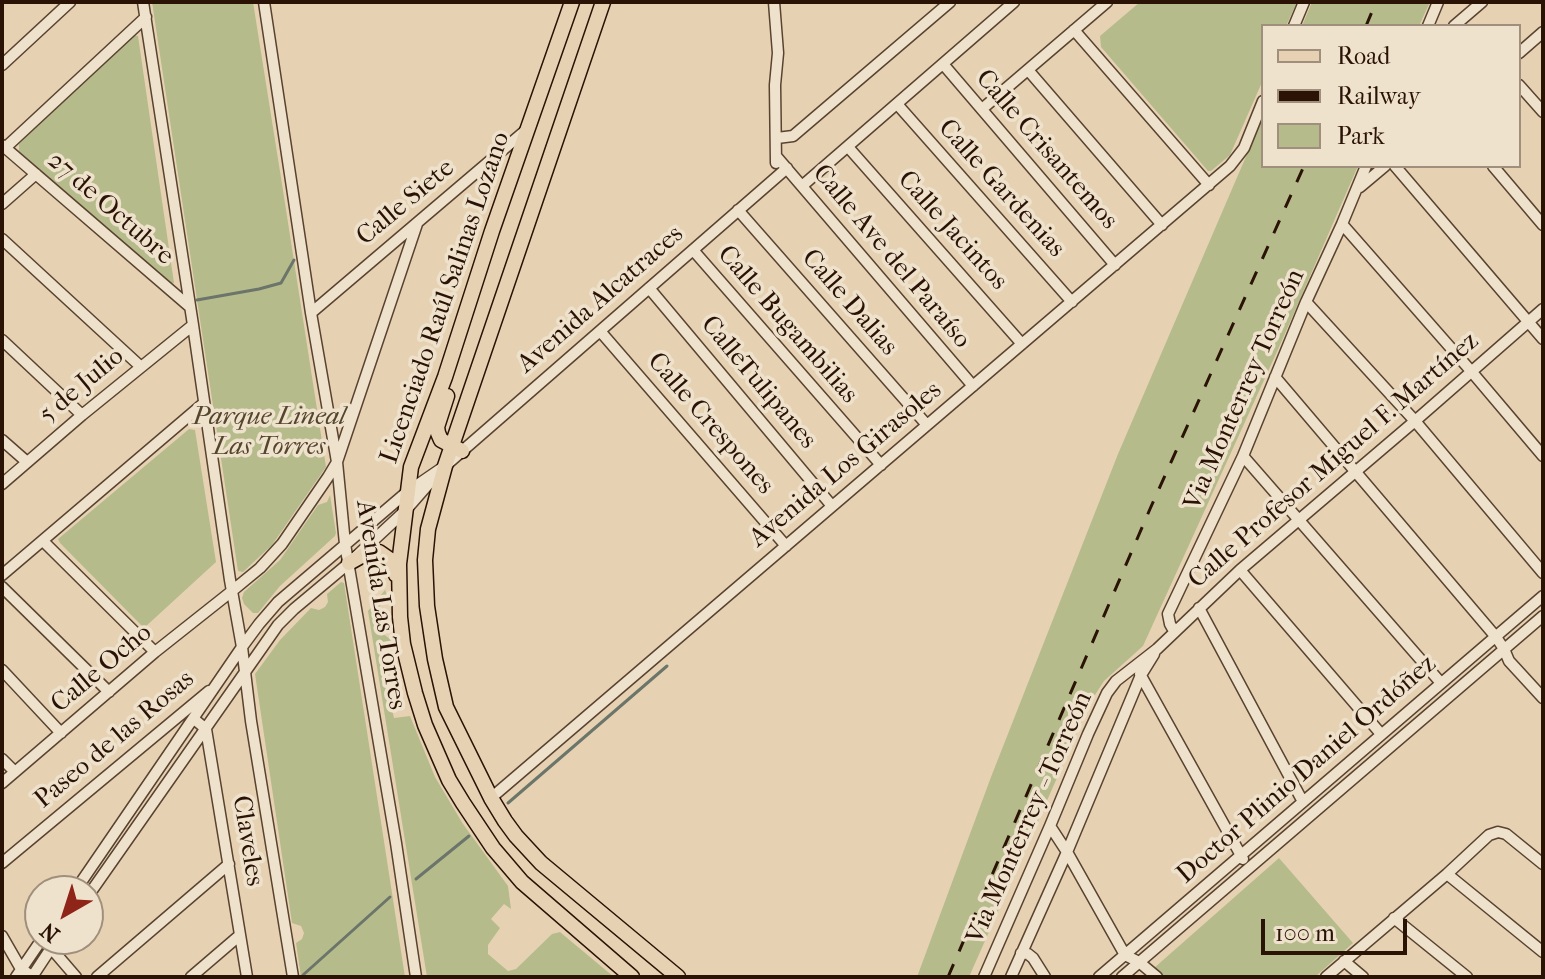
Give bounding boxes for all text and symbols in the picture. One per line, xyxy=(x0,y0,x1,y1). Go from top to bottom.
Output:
legend xyxy=(1261,24,1521,168)
text: Road xyxy=(1337,42,1390,70)
street label: Calle Crisantemos xyxy=(968,64,1124,236)
text: Railway xyxy=(1337,82,1420,110)
street label: Calle Gardenias xyxy=(931,114,1071,264)
text: Park xyxy=(1337,122,1385,150)
street label: Licenciado Raúl Salinas Lozano xyxy=(375,128,517,468)
street label: 27 de Octubre xyxy=(40,146,180,272)
street label: Calle Siete xyxy=(351,153,461,253)
street label: Calle Ave del Paraíso xyxy=(805,159,977,355)
street label: Calle Jacintos xyxy=(890,165,1014,297)
street label: Avenida Alcatraces xyxy=(512,219,690,381)
street label: Calle Bugambilias xyxy=(710,240,864,410)
street label: Calle Dalias xyxy=(794,244,904,362)
street label: Via Monterrey Torreón xyxy=(1178,265,1312,515)
street label: CalleTulipanes xyxy=(693,310,823,456)
street label: Calle Profesor Miguel F. Martínez xyxy=(1182,326,1486,596)
street label: 5 de Julio xyxy=(33,341,131,431)
street label: Calle Crespones xyxy=(640,347,780,501)
street label: Avenida Los Girasoles xyxy=(744,375,948,555)
park label: Parque Lineal Las Torres xyxy=(192,402,346,464)
street label: Avenida Las Torres xyxy=(348,498,412,712)
street label: Calle Ocho xyxy=(45,618,159,720)
street label: Doctor Plinio Daniel Ordóñez xyxy=(1171,649,1443,891)
street label: Paseo de las Rosas xyxy=(29,664,201,816)
street label: Via Monterrey - Torreón xyxy=(960,687,1100,949)
street label: Claveles xyxy=(224,794,270,888)
north arrow xyxy=(24,875,104,955)
scale bar xyxy=(1265,903,1411,953)
text: N xyxy=(35,917,65,947)
text: 100 m xyxy=(1275,919,1335,947)

